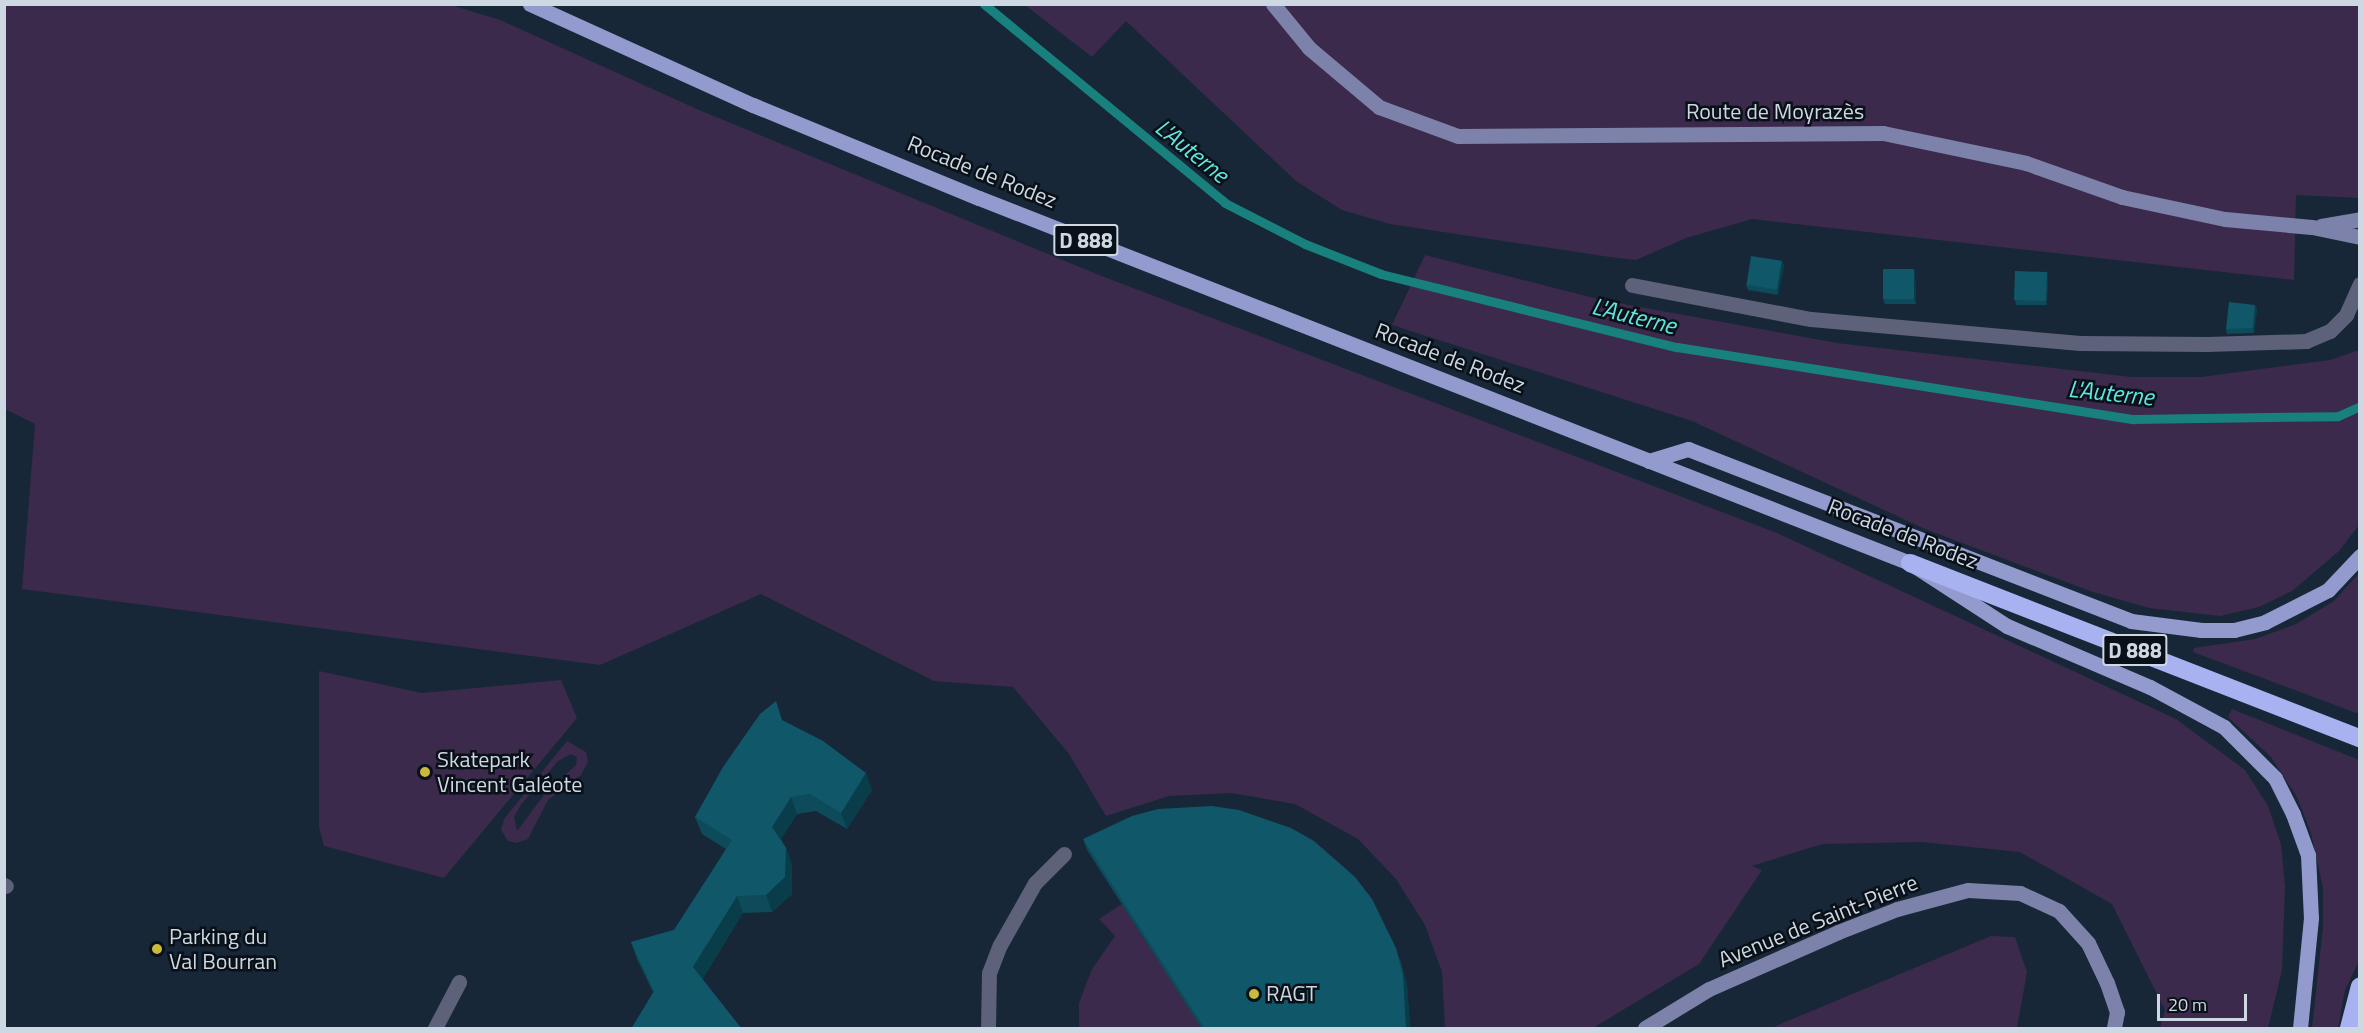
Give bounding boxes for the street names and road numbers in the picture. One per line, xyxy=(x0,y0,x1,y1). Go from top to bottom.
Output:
street label: Route de Moyrazès xyxy=(1686,99,1864,125)
street label: Rocade de Rodez xyxy=(904,130,1060,214)
road number: D 888 xyxy=(1053,222,1119,258)
street label: Rocade de Rodez xyxy=(1371,317,1529,399)
street label: Rocade de Rodez xyxy=(1824,493,1982,575)
road number: D 888 xyxy=(2102,632,2168,668)
street label: Avenue de Saint-Pierre xyxy=(1714,869,1922,973)

